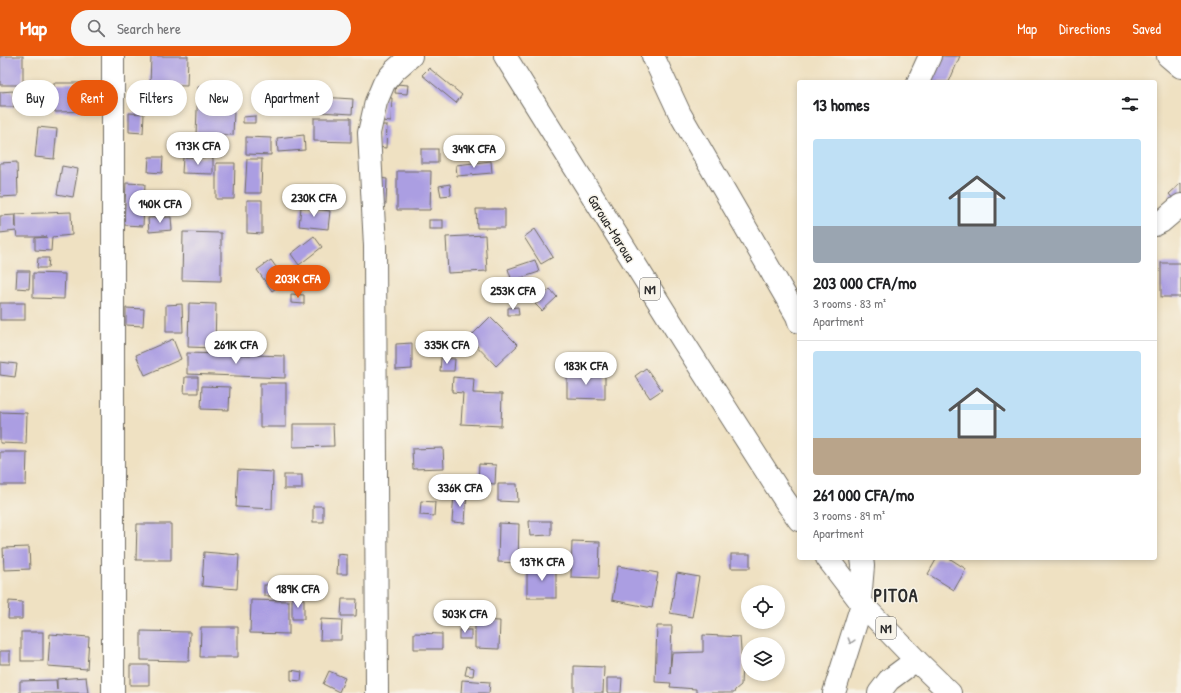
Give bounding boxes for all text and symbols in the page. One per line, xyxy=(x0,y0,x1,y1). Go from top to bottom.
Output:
search box xyxy=(71,10,351,46)
text: Map xyxy=(20,15,47,41)
icon: search xyxy=(85,17,107,39)
text: Search here xyxy=(117,18,181,39)
text: Map xyxy=(1017,19,1037,38)
text: Directions xyxy=(1059,19,1110,38)
text: Saved xyxy=(1132,19,1161,38)
chip: Buy xyxy=(12,80,59,116)
chip: Rent xyxy=(67,80,118,116)
chip: Filters xyxy=(126,80,187,116)
chip: New xyxy=(195,80,243,116)
chip: Apartment xyxy=(251,80,333,116)
text: 13 homes xyxy=(813,93,870,116)
icon: filters xyxy=(1119,93,1141,115)
pin: 173K CFA xyxy=(157,132,239,166)
pin: 349K CFA xyxy=(433,135,515,169)
text: 173K CFA xyxy=(175,136,221,154)
text: 349K CFA xyxy=(452,139,496,157)
icon: home xyxy=(941,165,1013,237)
pin: 230K CFA xyxy=(273,184,355,218)
text: 230K CFA xyxy=(291,188,337,206)
pin: 140K CFA xyxy=(119,190,201,224)
street label: Garoua-Maroua xyxy=(584,191,640,266)
text: 140K CFA xyxy=(138,194,182,212)
pin: 203K CFA xyxy=(257,265,339,299)
text: 203K CFA xyxy=(275,269,321,287)
text: 203 000 CFA/mo xyxy=(813,271,916,294)
pin: 253K CFA xyxy=(472,277,554,311)
road number: N1 xyxy=(640,278,660,300)
text: 253K CFA xyxy=(490,281,536,299)
text: 3 rooms · 83 m² xyxy=(813,294,886,312)
text: Apartment xyxy=(813,312,864,330)
pin: 261K CFA xyxy=(195,331,277,365)
pin: 335K CFA xyxy=(406,331,488,365)
text: 261K CFA xyxy=(214,335,258,353)
text: 335K CFA xyxy=(424,335,470,353)
pin: 183K CFA xyxy=(545,352,627,386)
text: 183K CFA xyxy=(564,356,608,374)
icon: home xyxy=(941,377,1013,449)
pin: 336K CFA xyxy=(419,474,501,508)
text: 336K CFA xyxy=(438,478,482,496)
text: 261 000 CFA/mo xyxy=(813,483,914,506)
text: 3 rooms · 89 m² xyxy=(813,506,885,524)
text: Apartment xyxy=(813,524,864,542)
pin: 137K CFA xyxy=(501,548,583,582)
text: 137K CFA xyxy=(519,552,565,570)
pin: 189K CFA xyxy=(257,575,339,609)
text: 189K CFA xyxy=(276,579,320,597)
district label: PITOA xyxy=(873,583,919,608)
map controls xyxy=(741,585,785,681)
button: locate xyxy=(741,585,785,629)
pin: 503K CFA xyxy=(424,600,506,634)
text: 503K CFA xyxy=(442,604,488,622)
road number: N1 xyxy=(876,617,896,639)
button: layers xyxy=(741,637,785,681)
one-way arrow xyxy=(847,637,855,644)

